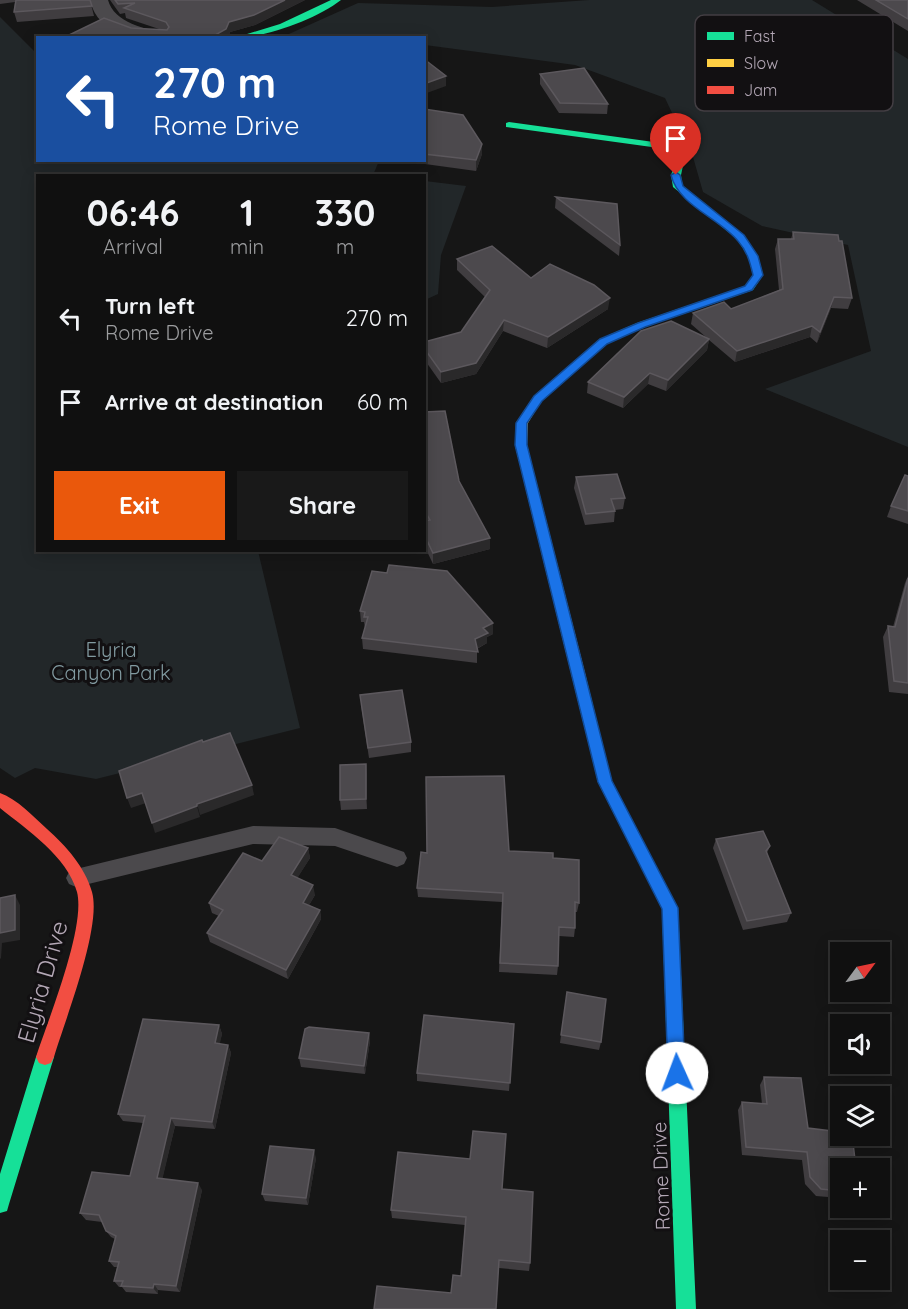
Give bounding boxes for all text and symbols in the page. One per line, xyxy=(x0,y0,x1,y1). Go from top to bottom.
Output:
legend xyxy=(695,15,893,111)
text: Fast xyxy=(744,26,775,46)
text: Slow xyxy=(744,53,778,73)
text: 270 m xyxy=(153,56,276,109)
icon: left xyxy=(54,60,132,138)
text: Jam xyxy=(744,80,777,100)
text: Rome Drive xyxy=(153,108,300,142)
pin xyxy=(650,113,701,175)
icon: arrive xyxy=(659,122,692,155)
text: 06:46 xyxy=(87,190,179,235)
text: 1 xyxy=(240,190,254,235)
text: 330 xyxy=(315,190,375,235)
text: Arrival xyxy=(103,234,163,259)
text: min xyxy=(230,234,264,259)
text: m xyxy=(336,234,354,259)
text: Turn left xyxy=(105,292,195,320)
icon: left xyxy=(54,302,87,335)
text: 270 m xyxy=(346,304,408,332)
text: Rome Drive xyxy=(105,320,214,345)
icon: arrive xyxy=(54,386,87,419)
text: Arrive at destination xyxy=(105,388,323,416)
text: 60 m xyxy=(357,388,408,416)
button: Exit xyxy=(54,471,225,540)
button: Share xyxy=(237,471,408,540)
park label: Elyria Canyon Park xyxy=(51,637,171,685)
street label: Elyria Drive xyxy=(10,917,74,1046)
north arrow xyxy=(830,942,890,1002)
map controls xyxy=(830,942,890,1290)
button: sound xyxy=(830,1014,890,1074)
position arrow xyxy=(645,1041,709,1105)
button: layers xyxy=(830,1086,890,1146)
street label: Rome Drive xyxy=(646,1121,675,1231)
button: + xyxy=(830,1158,890,1218)
button: − xyxy=(830,1230,890,1290)

